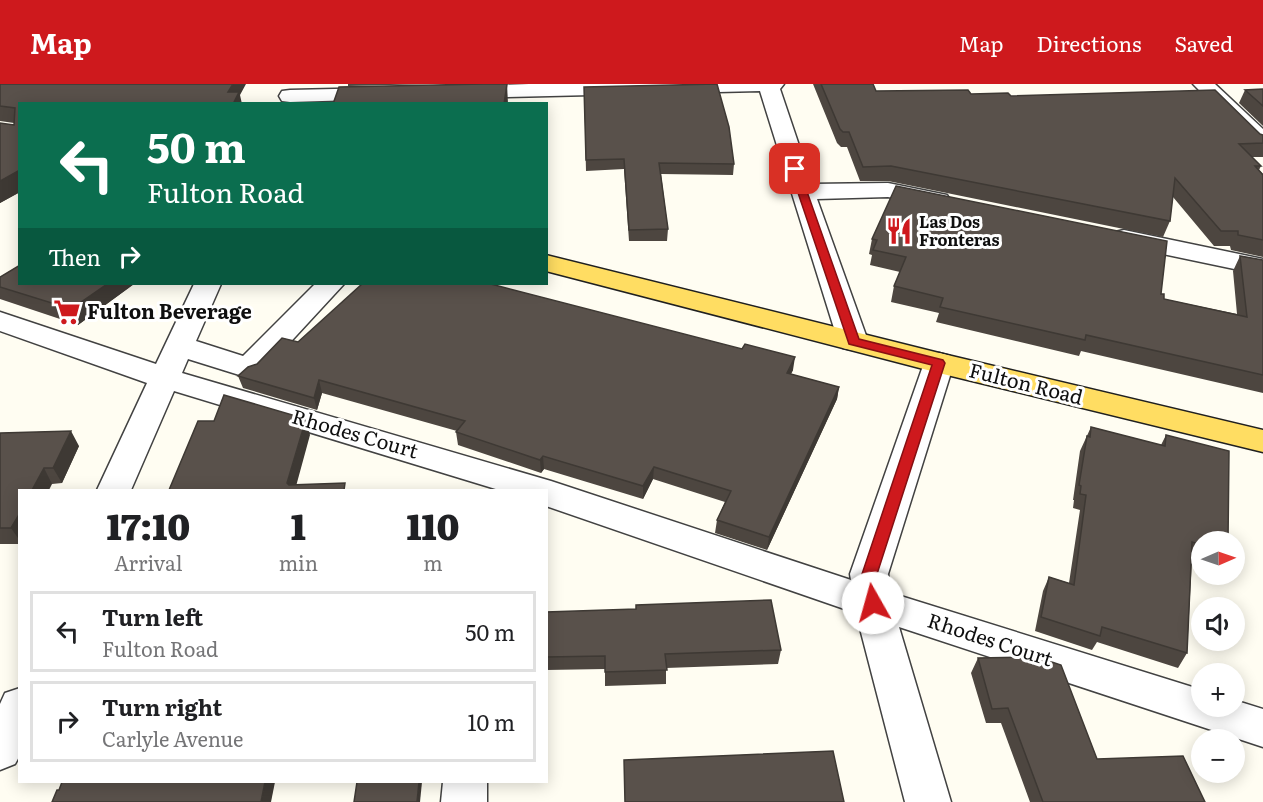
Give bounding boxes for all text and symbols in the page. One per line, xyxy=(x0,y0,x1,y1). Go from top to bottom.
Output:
text: Map xyxy=(30,21,92,63)
text: Map xyxy=(959,27,1004,58)
text: Directions xyxy=(1037,27,1142,58)
text: Saved xyxy=(1175,27,1233,58)
text: 50 m xyxy=(147,114,246,176)
icon: left xyxy=(48,126,126,204)
pin xyxy=(769,143,820,194)
icon: arrive xyxy=(778,152,811,185)
text: Fulton Road xyxy=(147,171,304,211)
place label: Las Dos Fronteras xyxy=(919,209,1000,251)
restaurant icon: Las Dos Fronteras xyxy=(884,216,914,246)
text: Then xyxy=(48,240,101,273)
icon: right xyxy=(113,240,146,273)
place label: Fulton Beverage xyxy=(87,295,252,325)
supermarket icon: Fulton Beverage xyxy=(52,297,82,327)
street label: Fulton Road xyxy=(966,353,1087,411)
street label: Rhodes Court xyxy=(289,400,422,464)
text: 17:10 xyxy=(106,498,190,551)
text: 1 xyxy=(291,498,306,551)
text: 110 xyxy=(406,498,460,551)
north arrow xyxy=(1191,531,1245,585)
map controls xyxy=(1191,531,1245,783)
text: Arrival xyxy=(114,547,182,577)
text: min xyxy=(279,547,318,577)
text: m xyxy=(423,547,443,577)
position arrow xyxy=(841,571,905,635)
button: sound xyxy=(1191,597,1245,651)
text: Turn left xyxy=(102,600,203,633)
street label: Rhodes Court xyxy=(924,604,1057,672)
icon: left xyxy=(51,615,84,648)
text: 50 m xyxy=(465,615,515,648)
text: Fulton Road xyxy=(102,633,218,663)
button: + xyxy=(1191,663,1245,717)
text: Turn right xyxy=(102,690,222,723)
icon: right xyxy=(51,705,84,738)
text: 10 m xyxy=(468,705,515,738)
text: Carlyle Avenue xyxy=(102,723,243,753)
button: − xyxy=(1191,729,1245,783)

